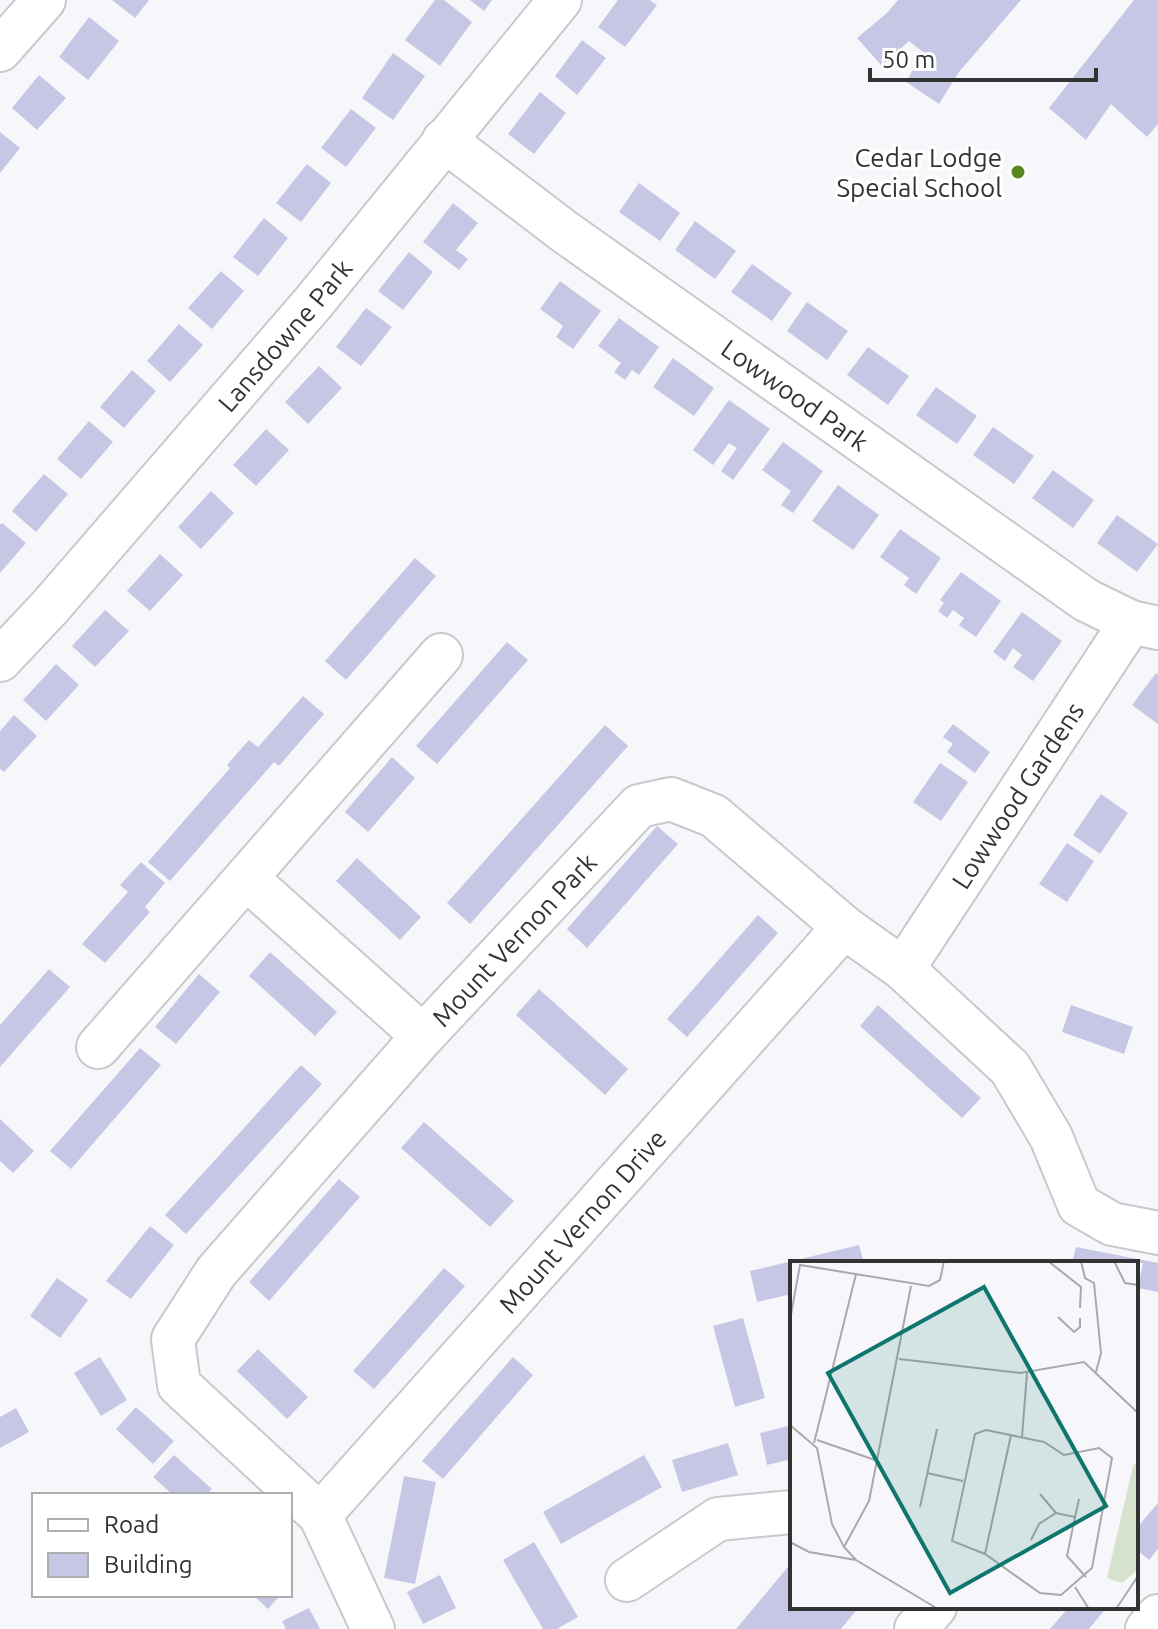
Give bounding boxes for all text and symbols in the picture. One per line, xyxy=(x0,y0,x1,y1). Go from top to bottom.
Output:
scale bar xyxy=(870,32,1096,82)
text: 50 m xyxy=(882,46,935,73)
place label: Cedar Lodge Special School xyxy=(836,143,1002,202)
marker: Cedar Lodge Special School xyxy=(1009,163,1027,181)
street label: Lansdowne Park xyxy=(212,253,357,417)
street label: Lowwood Park xyxy=(717,333,874,456)
street label: Lowwood Gardens xyxy=(946,697,1089,894)
street label: Mount Vernon Park xyxy=(426,847,602,1032)
street label: Mount Vernon Drive xyxy=(493,1123,671,1319)
inset map xyxy=(790,1261,1138,1609)
legend xyxy=(32,1493,292,1597)
text: Road xyxy=(104,1511,159,1538)
text: Building xyxy=(104,1551,192,1578)

